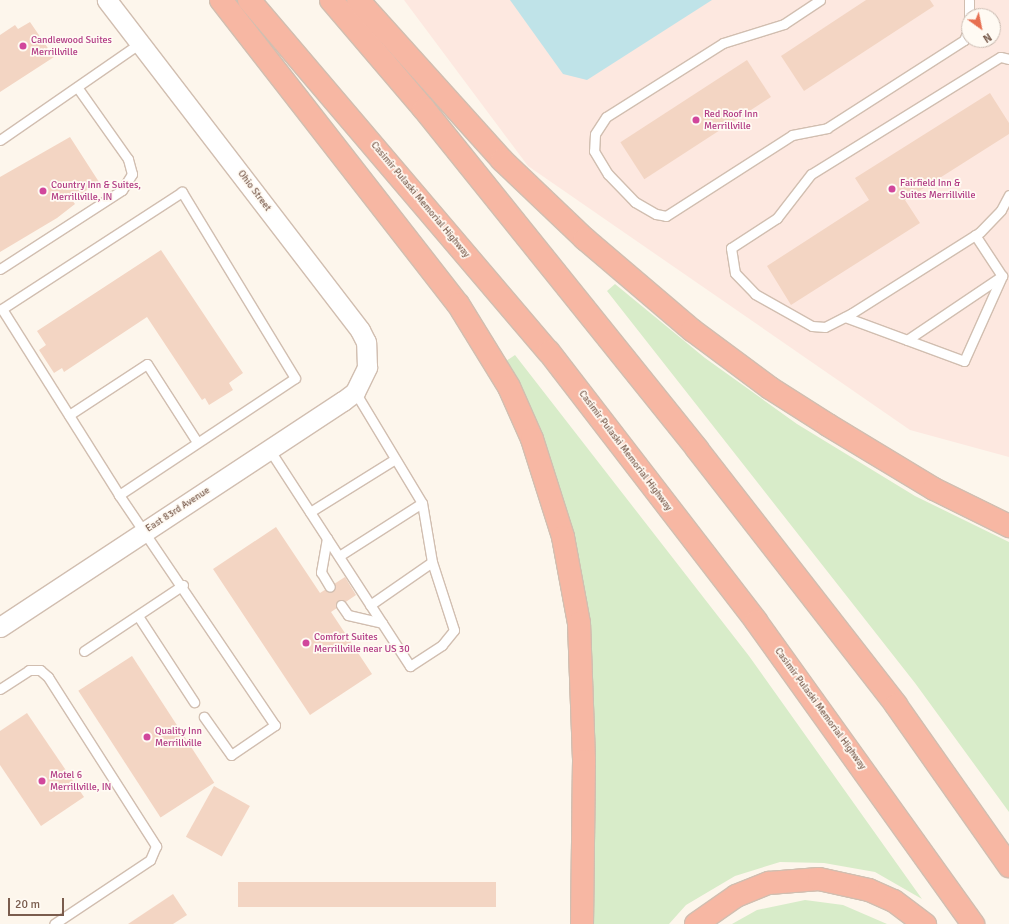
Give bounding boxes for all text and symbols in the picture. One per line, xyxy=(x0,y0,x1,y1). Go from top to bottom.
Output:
north arrow xyxy=(961,8,1001,48)
text: N xyxy=(981,30,994,45)
place label: Candlewood Suites Merrillville xyxy=(31,34,112,58)
marker: Candlewood Suites Merrillville xyxy=(18,41,28,51)
place label: Red Roof Inn Merrillville xyxy=(704,108,758,132)
marker: Red Roof Inn Merrillville xyxy=(691,115,701,125)
street label: Casimir Pulaski Memorial Highway xyxy=(368,140,472,260)
street label: Ohio Street xyxy=(235,168,273,214)
place label: Fairfield Inn & Suites Merrillville xyxy=(900,177,975,200)
place label: Country Inn & Suites, Merrillville, IN xyxy=(51,179,141,202)
marker: Fairfield Inn & Suites Merrillville xyxy=(887,184,897,194)
marker: Country Inn & Suites, Merrillville, IN xyxy=(38,186,48,196)
street label: Casimir Pulaski Memorial Highway xyxy=(576,388,674,514)
street label: East 83rd Avenue xyxy=(144,485,212,535)
place label: Comfort Suites Merrillville near US 30 xyxy=(314,631,410,654)
marker: Comfort Suites Merrillville near US 30 xyxy=(301,638,311,648)
street label: Casimir Pulaski Memorial Highway xyxy=(772,646,868,772)
place label: Quality Inn Merrillville xyxy=(155,725,202,748)
marker: Quality Inn Merrillville xyxy=(142,732,152,742)
place label: Motel 6 Merrillville, IN xyxy=(50,769,111,792)
marker: Motel 6 Merrillville, IN xyxy=(37,776,47,786)
scale bar xyxy=(10,890,66,916)
text: 20 m xyxy=(15,897,40,912)

